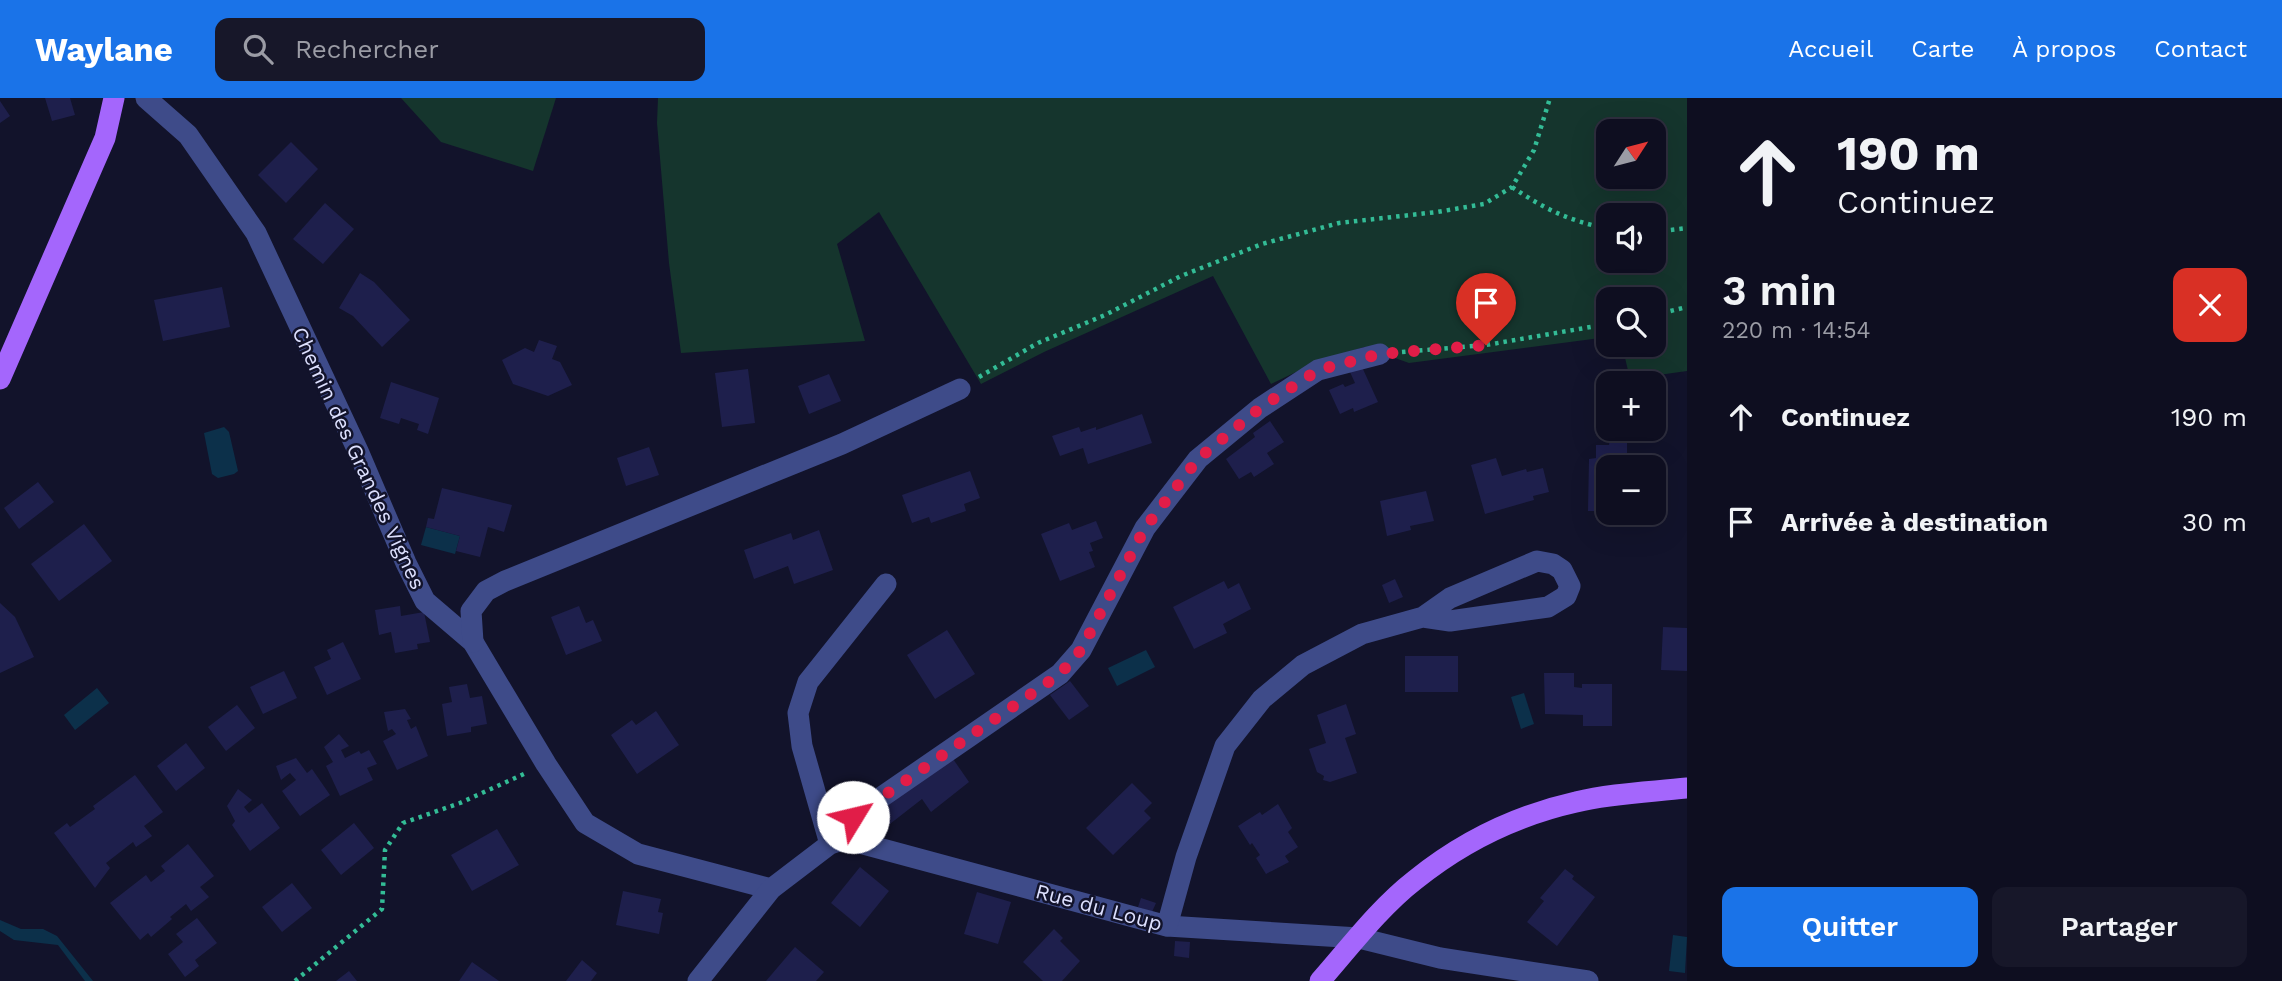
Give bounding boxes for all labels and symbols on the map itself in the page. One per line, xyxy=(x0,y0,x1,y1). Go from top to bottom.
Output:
north arrow xyxy=(1596,119,1666,189)
pin xyxy=(1456,273,1516,345)
street label: Chemin des Grandes Vignes xyxy=(287,323,431,593)
position arrow xyxy=(816,780,890,854)
street label: Rue du Loup xyxy=(1033,878,1165,936)

